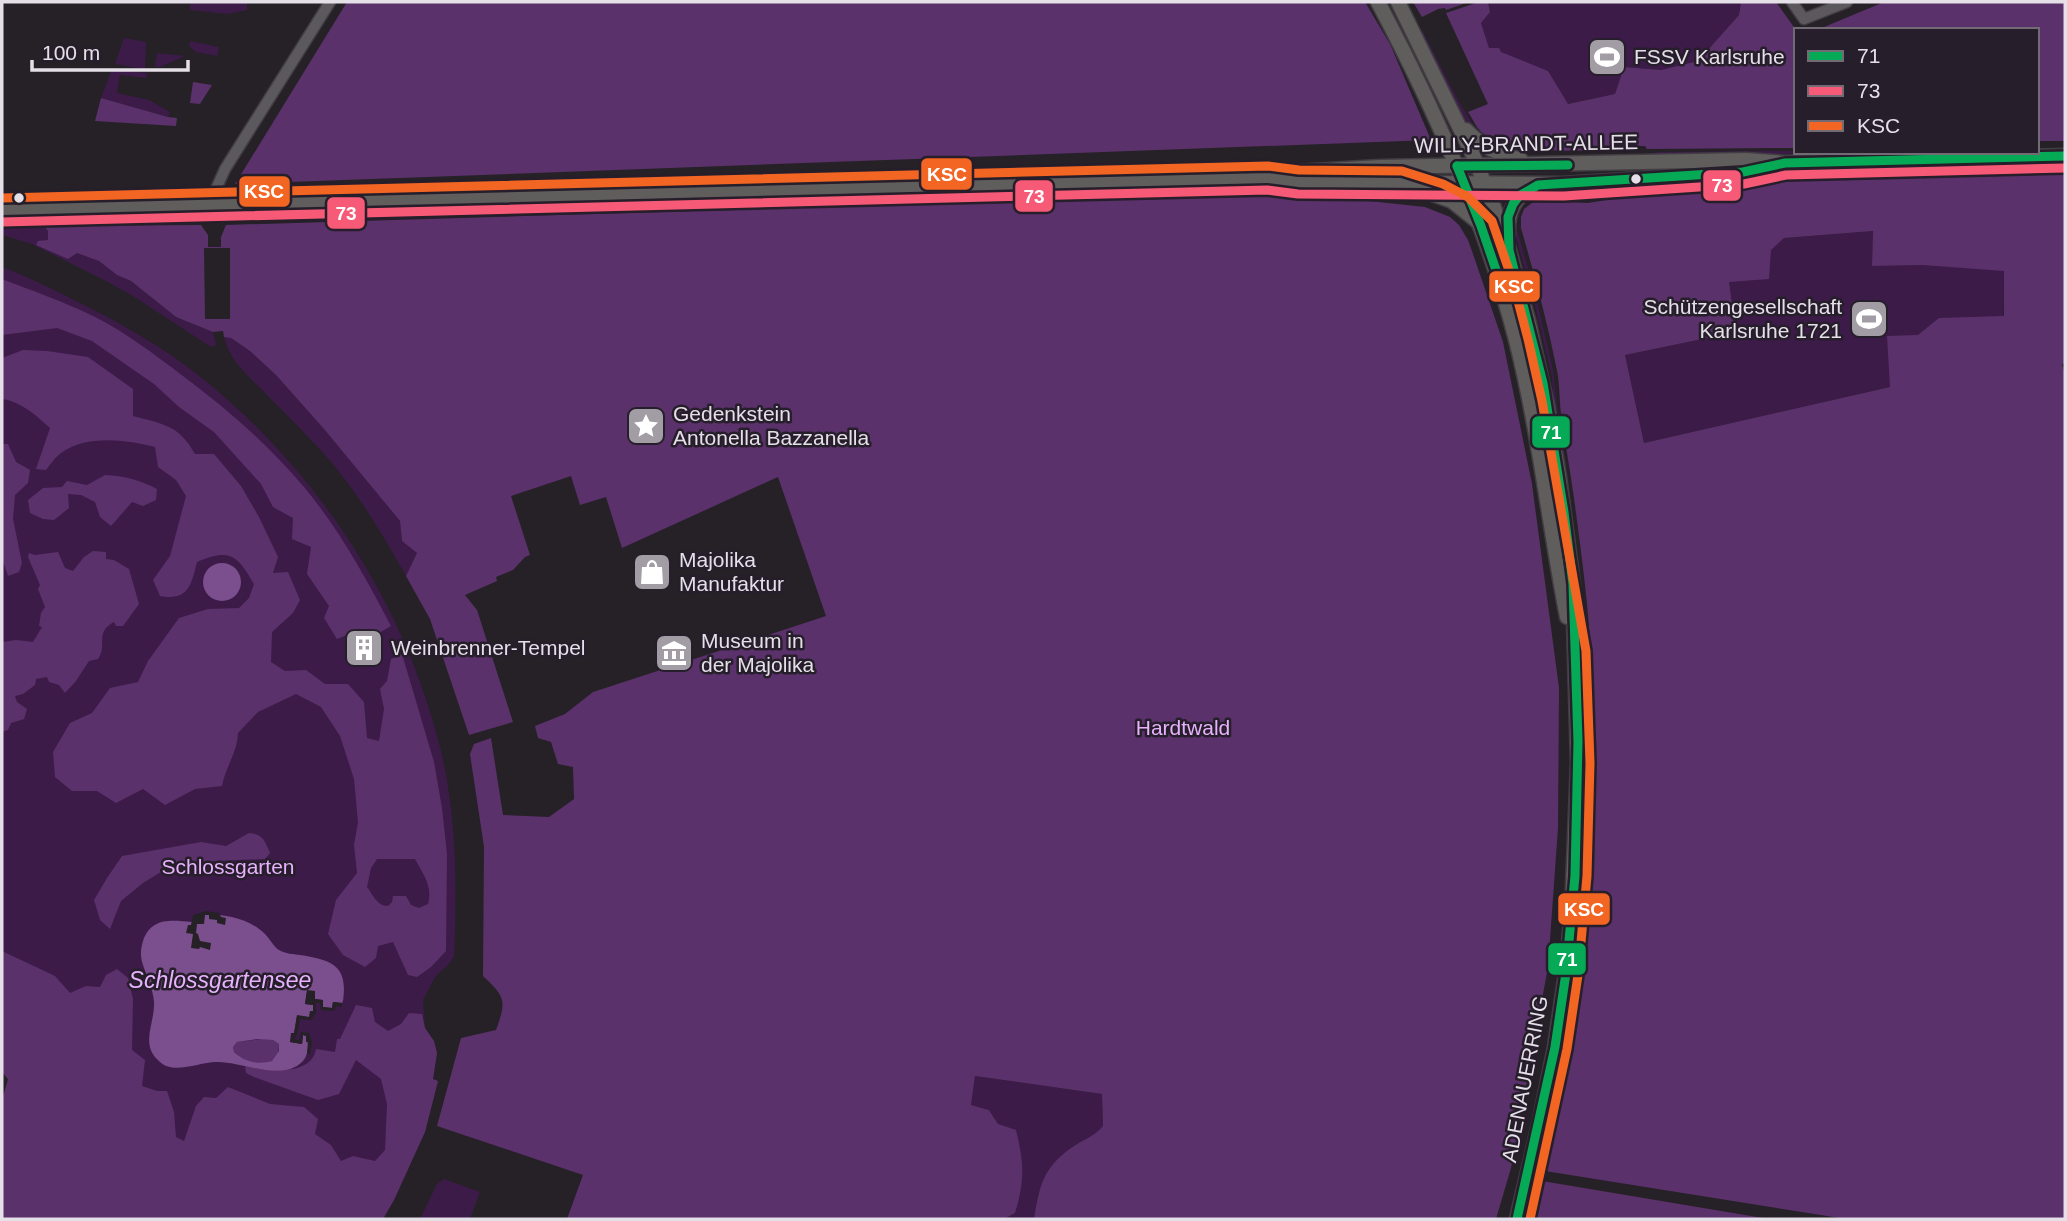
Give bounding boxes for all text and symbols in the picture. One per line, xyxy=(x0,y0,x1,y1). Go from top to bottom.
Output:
scale bar xyxy=(32,28,187,72)
legend xyxy=(1794,28,2039,154)
sports icon: FSSV Karlsruhe xyxy=(1586,36,1628,78)
text: 100 m xyxy=(42,41,100,64)
text: 71 xyxy=(1857,44,1880,67)
place label: FSSV Karlsruhe xyxy=(1634,45,1785,68)
text: 73 xyxy=(1857,79,1880,102)
text: KSC xyxy=(1857,114,1900,137)
street label: WILLY-BRANDT-ALLEE xyxy=(1414,130,1638,157)
line badge: KSC xyxy=(920,157,973,191)
text: KSC xyxy=(927,164,967,185)
line badge: 73 xyxy=(1702,169,1742,202)
unlabelled marker xyxy=(1629,172,1643,186)
line badge: KSC xyxy=(238,175,291,208)
text: 73 xyxy=(1711,175,1733,196)
line badge: 73 xyxy=(1014,179,1054,213)
text: KSC xyxy=(244,181,284,202)
text: 73 xyxy=(1023,186,1045,207)
unlabelled marker xyxy=(12,191,26,205)
line badge: 73 xyxy=(326,196,366,230)
text: 73 xyxy=(335,203,357,224)
line badge: KSC xyxy=(1488,270,1541,303)
text: KSC xyxy=(1494,276,1534,297)
place label: Schützengesellschaft Karlsruhe 1721 xyxy=(1644,295,1842,342)
sports icon: Schützengesellschaft Karlsruhe 1721 xyxy=(1848,298,1890,340)
place label: Gedenkstein Antonella Bazzanella xyxy=(673,402,869,449)
place icon: Gedenkstein Antonella Bazzanella xyxy=(625,405,667,447)
line badge: 71 xyxy=(1531,415,1571,449)
text: 71 xyxy=(1540,422,1562,443)
place label: Majolika Manufaktur xyxy=(679,548,784,595)
shop icon: Majolika Manufaktur xyxy=(631,551,673,593)
building icon: Weinbrenner-Tempel xyxy=(343,627,385,669)
place label: Museum in der Majolika xyxy=(701,629,815,676)
museum icon: Museum in der Majolika xyxy=(653,632,695,674)
place label: Weinbrenner-Tempel xyxy=(391,636,586,659)
park label: Hardtwald xyxy=(1136,716,1230,739)
park label: Schlossgarten xyxy=(161,855,295,878)
line badge: KSC xyxy=(1557,892,1611,926)
text: KSC xyxy=(1564,899,1604,920)
line badge: 71 xyxy=(1547,942,1587,976)
text: 71 xyxy=(1556,949,1578,970)
water label: Schlossgartensee xyxy=(129,967,311,993)
street label: ADENAUERRING xyxy=(1497,994,1552,1164)

